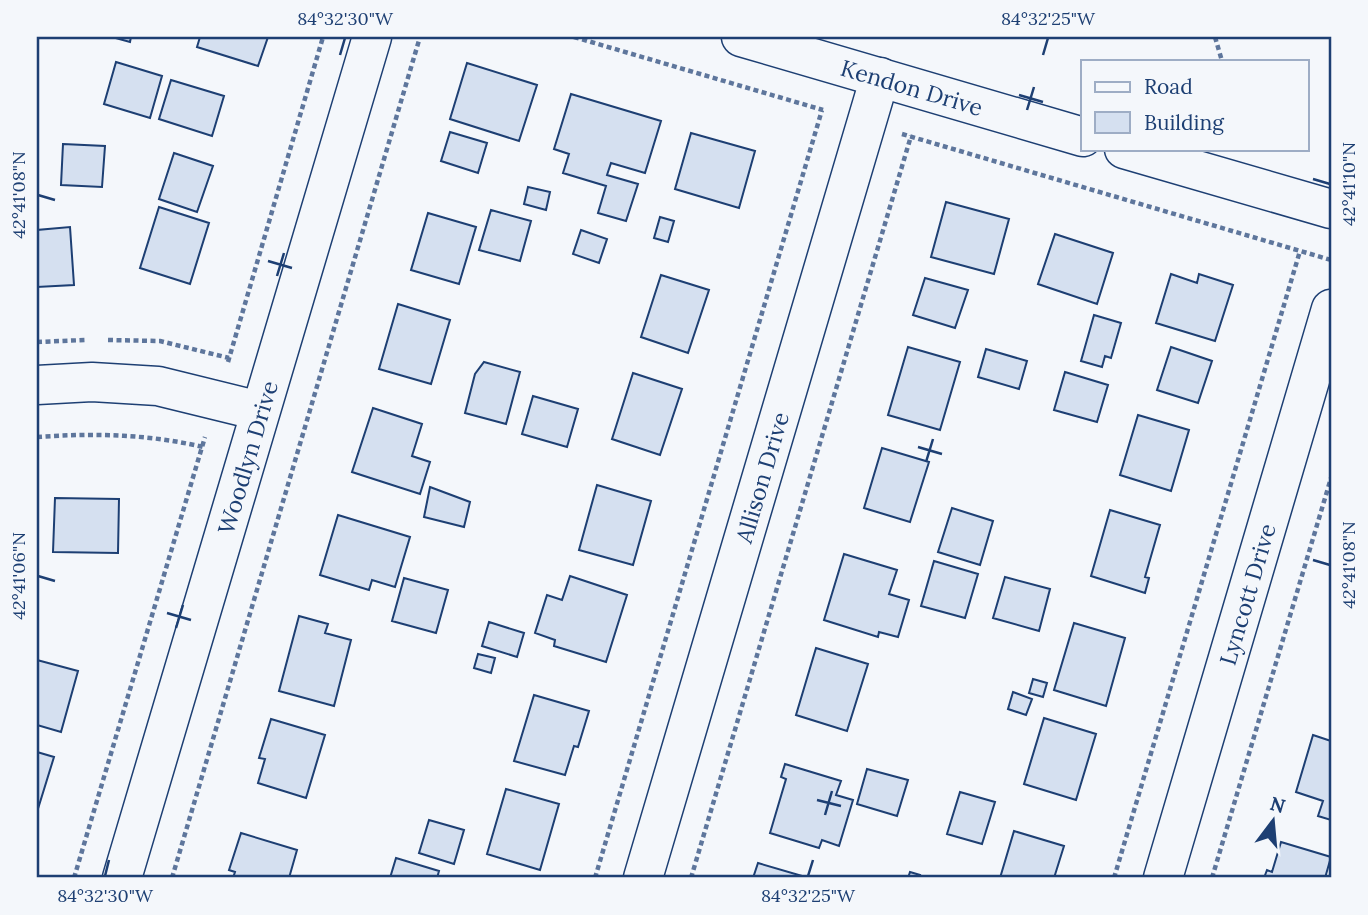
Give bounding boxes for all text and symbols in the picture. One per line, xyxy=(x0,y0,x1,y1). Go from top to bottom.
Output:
text: 84°32'30"W xyxy=(297,7,394,30)
text: 84°32'25"W xyxy=(1001,7,1096,30)
street label: Kendon Drive xyxy=(837,52,986,121)
legend xyxy=(1081,60,1308,150)
text: Road xyxy=(1144,73,1193,100)
text: Building xyxy=(1144,109,1224,136)
text: 42°41'10"N xyxy=(1337,142,1360,226)
text: 42°41'08"N xyxy=(7,151,30,239)
street label: Woodlyn Drive xyxy=(211,377,284,537)
street label: Allison Drive xyxy=(728,408,795,547)
street label: Lyncott Drive xyxy=(1212,520,1281,668)
text: 42°41'08"N xyxy=(1337,521,1360,609)
text: 42°41'06"N xyxy=(7,532,30,620)
north arrow xyxy=(1238,786,1308,856)
text: N xyxy=(1267,791,1288,818)
text: 84°32'30"W xyxy=(57,884,154,907)
text: 84°32'25"W xyxy=(761,884,856,907)

